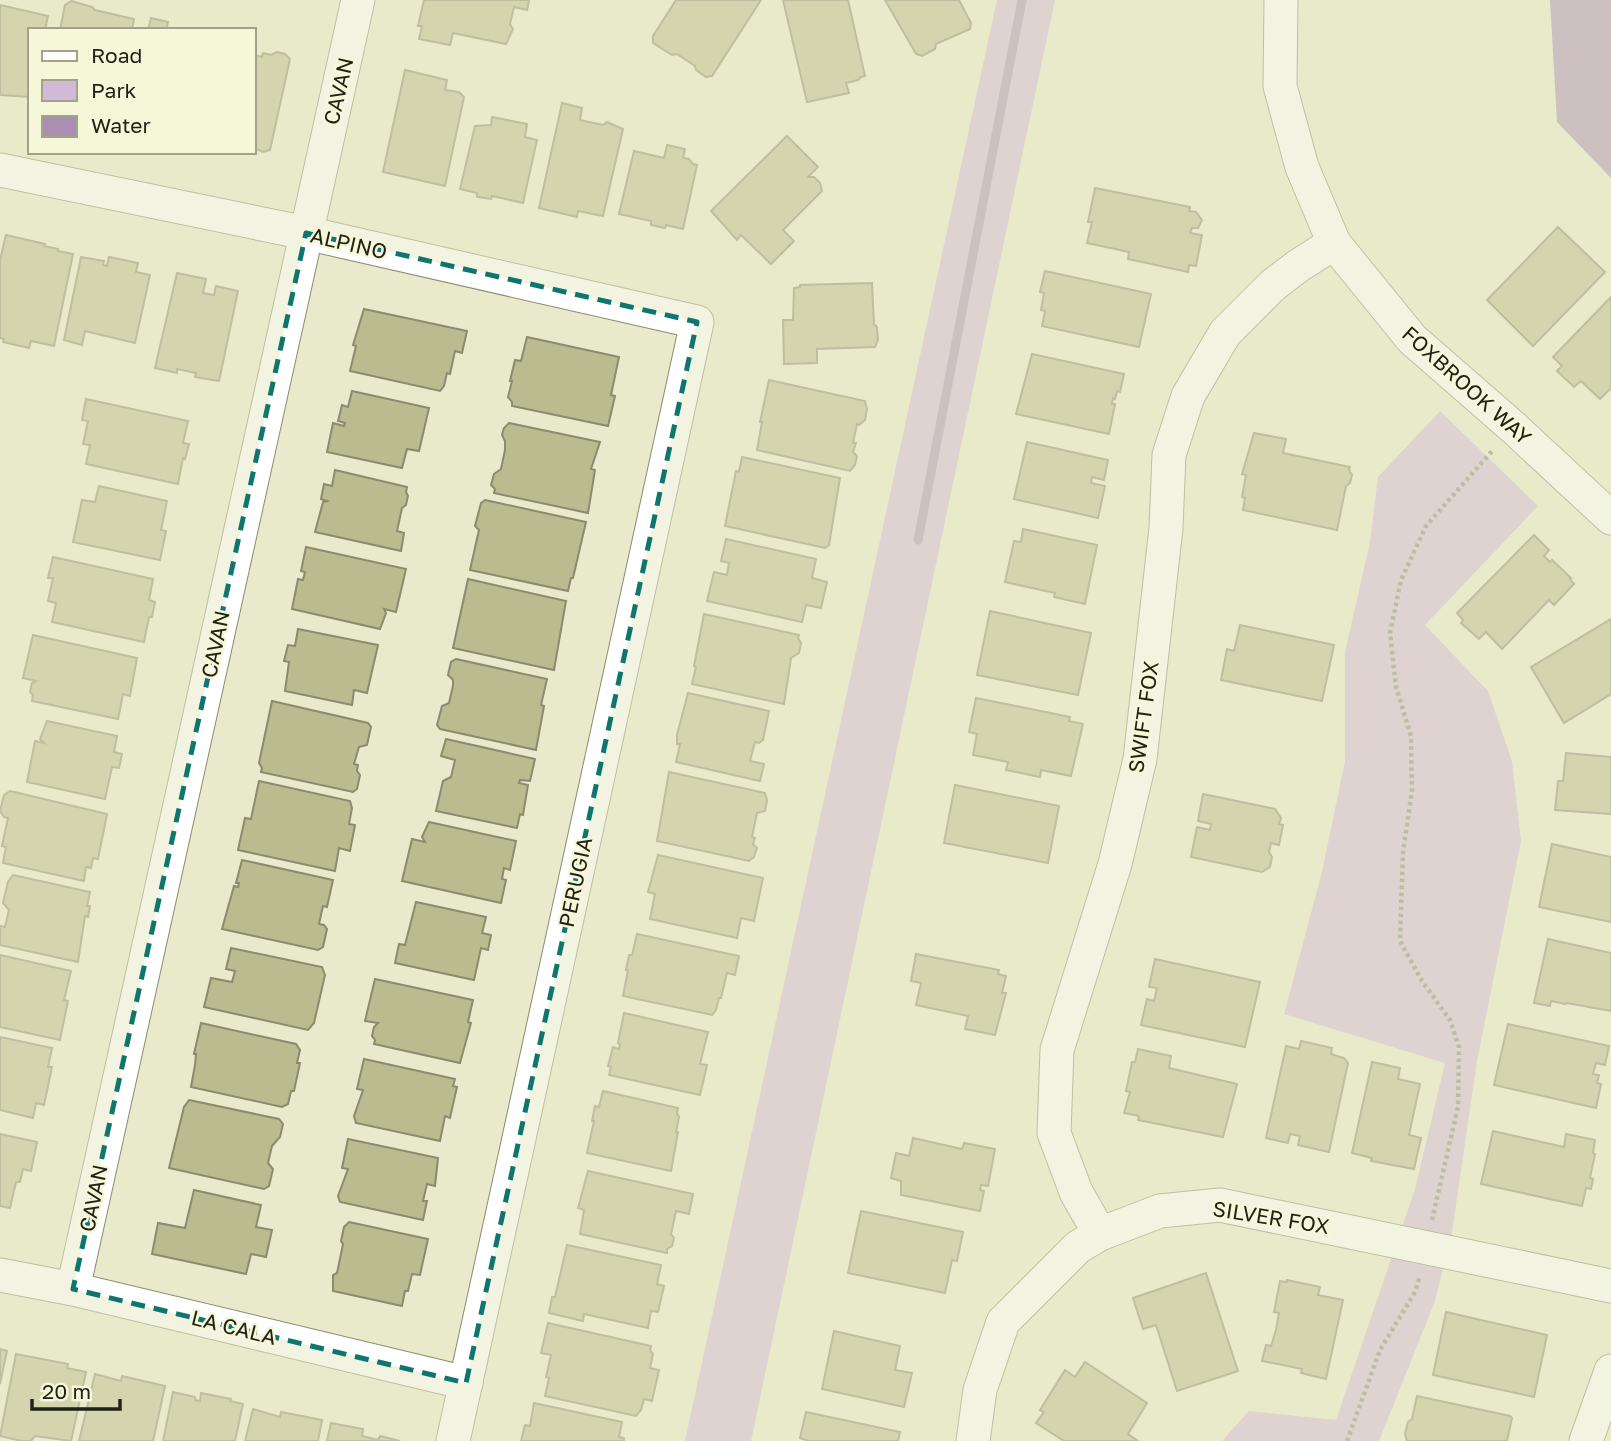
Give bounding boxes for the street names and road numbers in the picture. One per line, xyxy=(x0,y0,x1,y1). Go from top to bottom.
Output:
street label: CAVAN xyxy=(318,55,358,127)
street label: ALPINO xyxy=(308,222,390,264)
street label: FOXBROOK WAY xyxy=(1397,320,1537,450)
street label: CAVAN xyxy=(195,608,235,680)
street label: SWIFT FOX xyxy=(1122,659,1164,775)
street label: PERUGIA xyxy=(553,835,597,929)
street label: CAVAN xyxy=(73,1162,113,1234)
street label: SILVER FOX xyxy=(1211,1195,1331,1239)
street label: LA CALA xyxy=(189,1304,279,1350)

